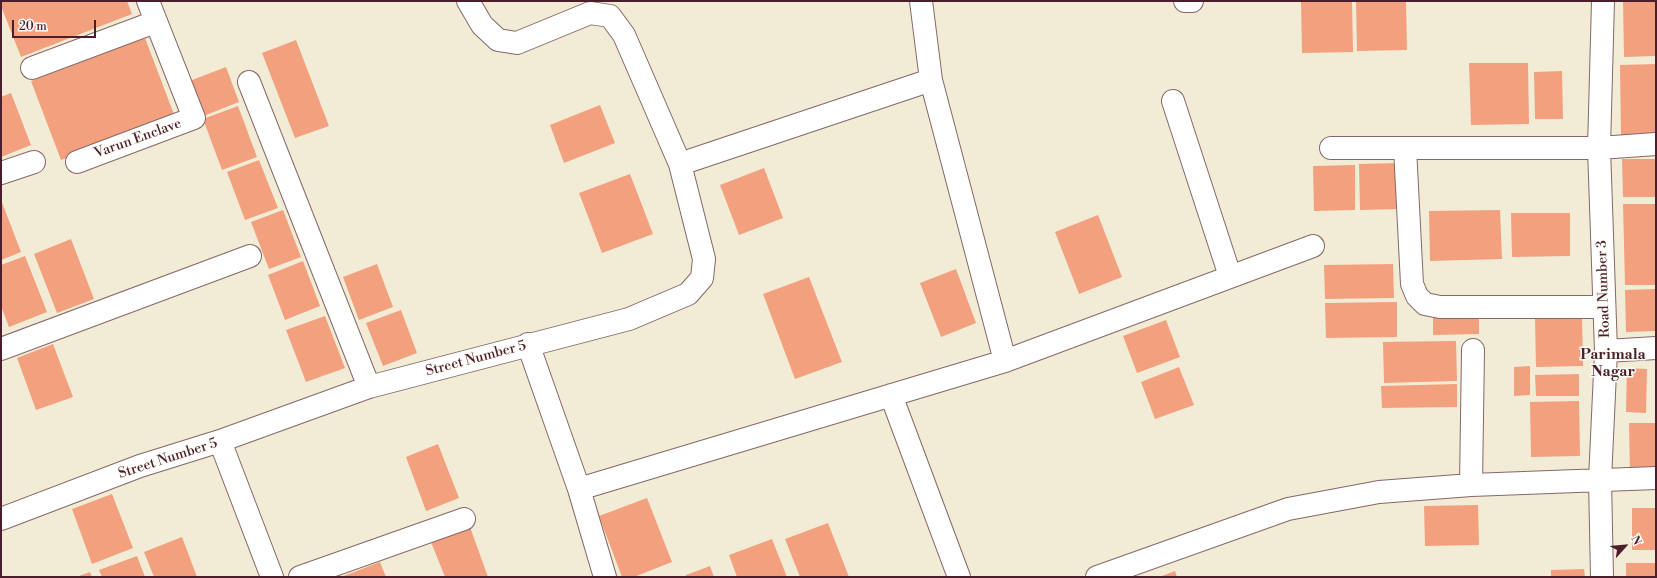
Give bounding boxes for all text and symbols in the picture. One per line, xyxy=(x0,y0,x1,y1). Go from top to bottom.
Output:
scale bar xyxy=(14,12,98,38)
text: 20 m xyxy=(19,19,47,34)
street label: Varun Enclave xyxy=(92,115,184,163)
street label: Road Number 3 xyxy=(1594,240,1614,338)
street label: Street Number 5 xyxy=(424,338,528,380)
district label: Parimala Nagar xyxy=(1580,346,1646,381)
street label: Street Number 5 xyxy=(116,435,220,483)
north arrow xyxy=(1605,526,1645,566)
text: N xyxy=(1627,533,1644,548)

